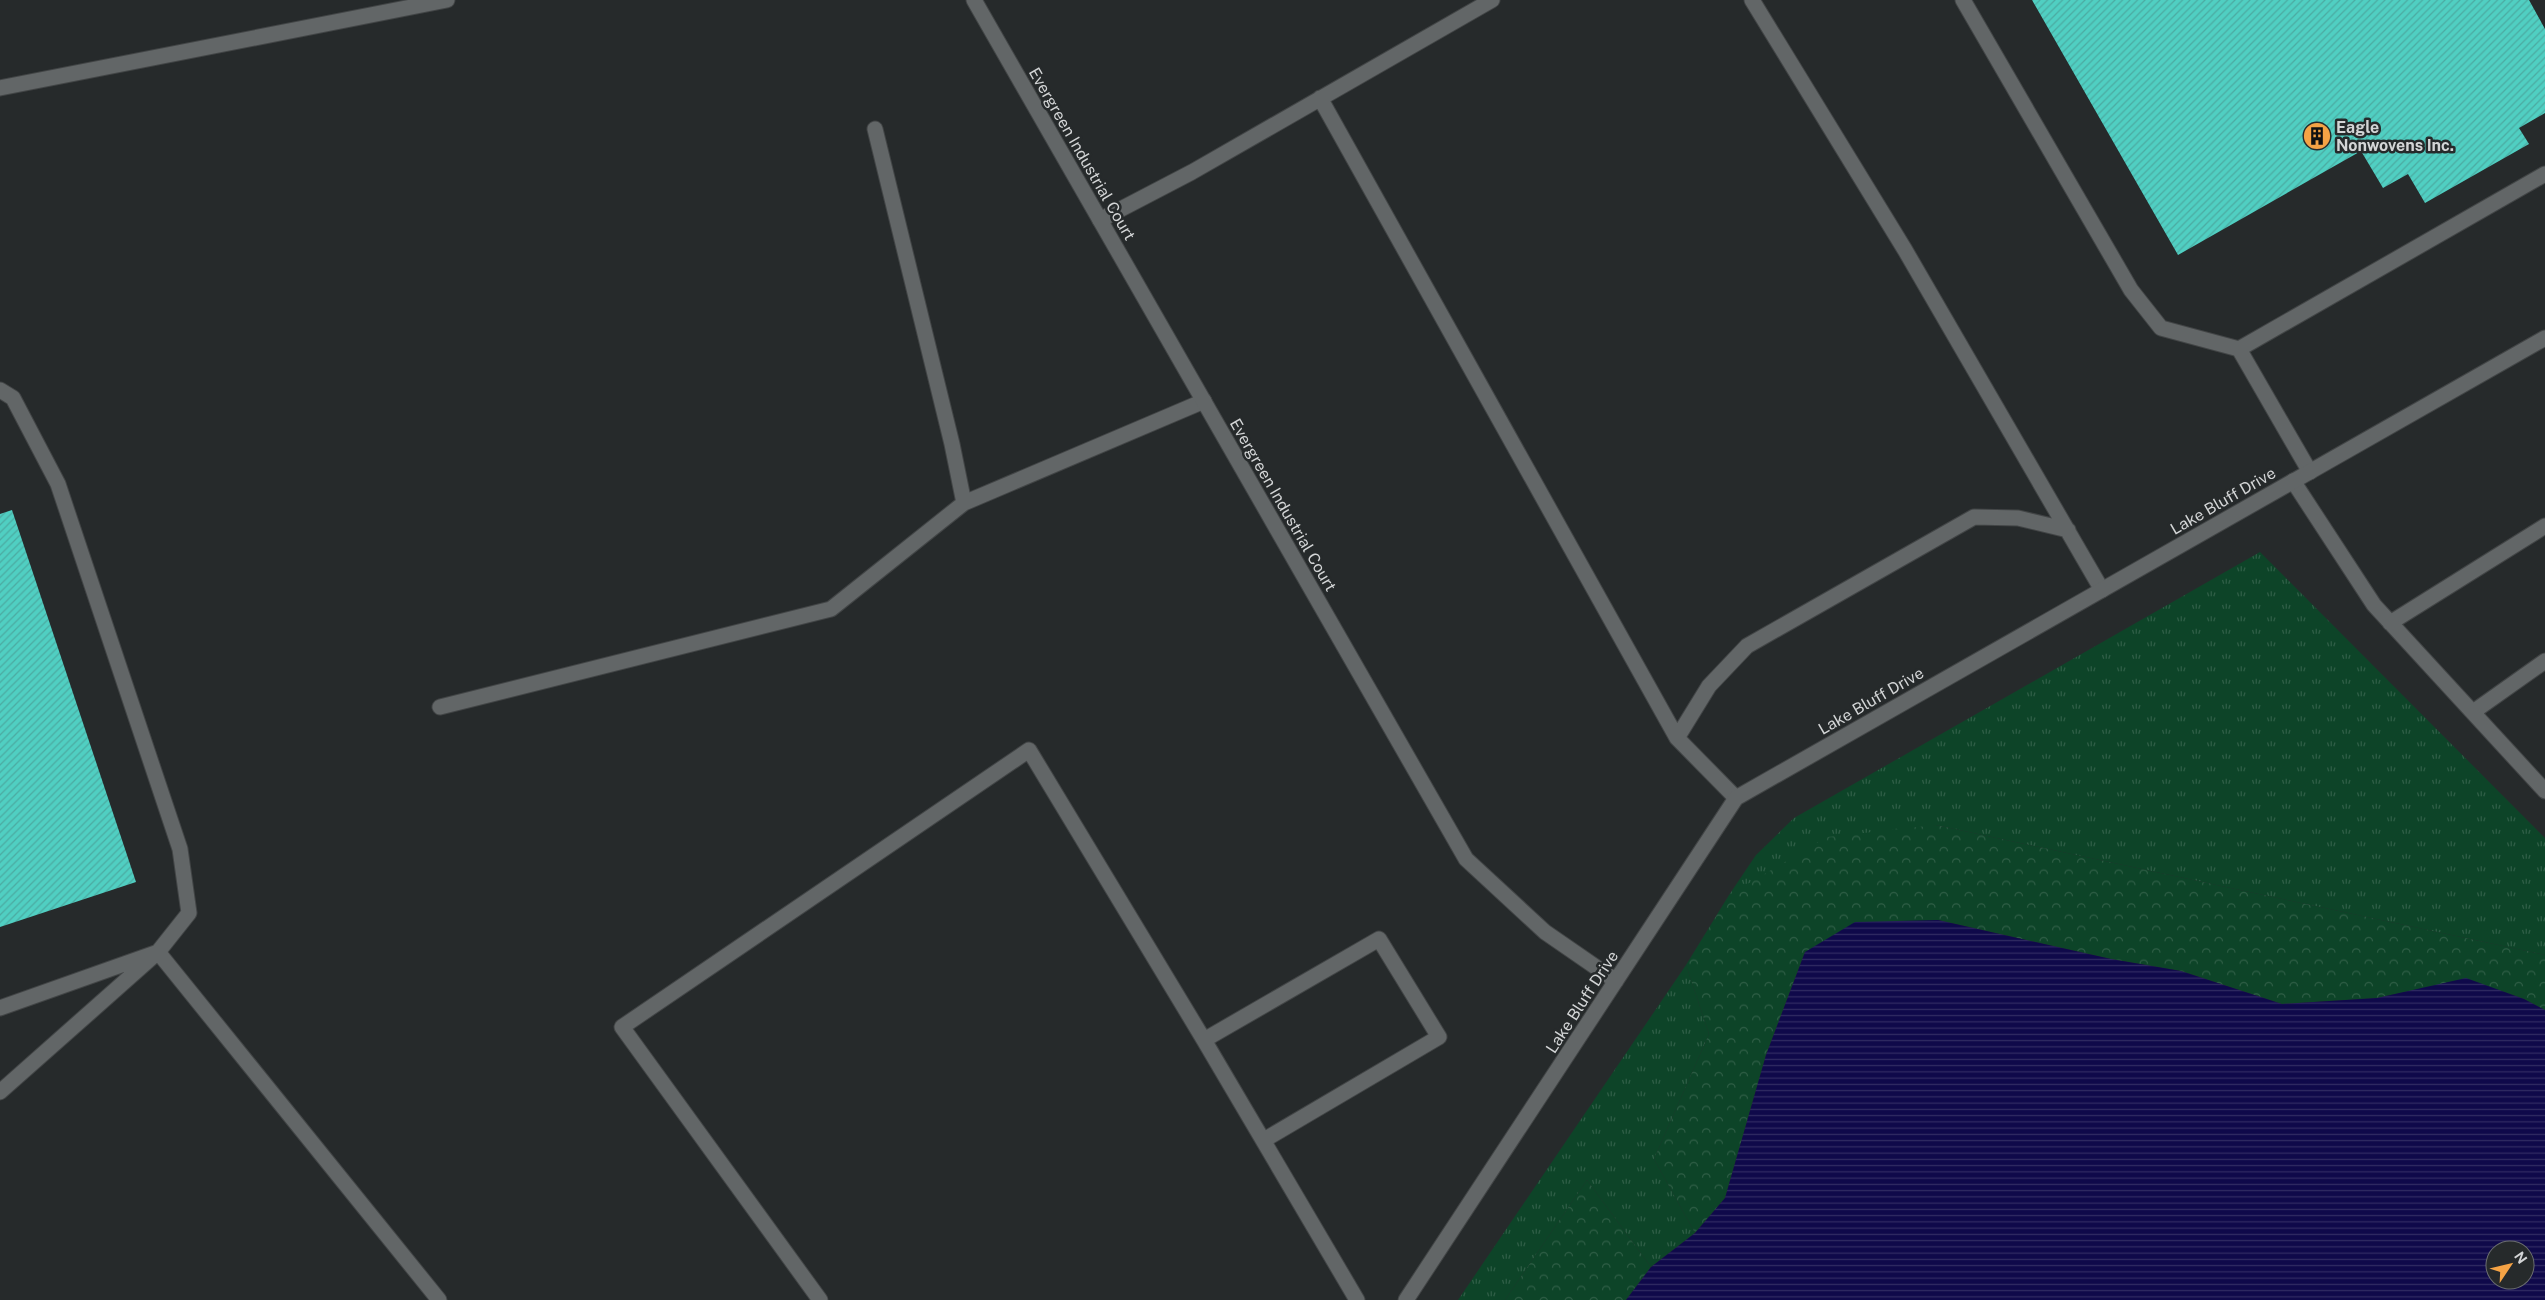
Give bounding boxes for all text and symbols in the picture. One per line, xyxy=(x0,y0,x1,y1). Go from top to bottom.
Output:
street label: Evergreen Industrial Court xyxy=(1025,64,1139,244)
place label: Eagle Nonwovens Inc. xyxy=(2336,118,2454,155)
building icon: Eagle Nonwovens Inc. xyxy=(2302,121,2332,151)
street label: Evergreen Industrial Court xyxy=(1226,415,1340,595)
street label: Lake Bluff Drive xyxy=(2167,463,2279,539)
street label: Lake Bluff Drive xyxy=(1815,663,1927,739)
street label: Lake Bluff Drive xyxy=(1542,947,1622,1057)
north arrow xyxy=(2485,1240,2535,1290)
text: N xyxy=(2511,1248,2530,1267)

